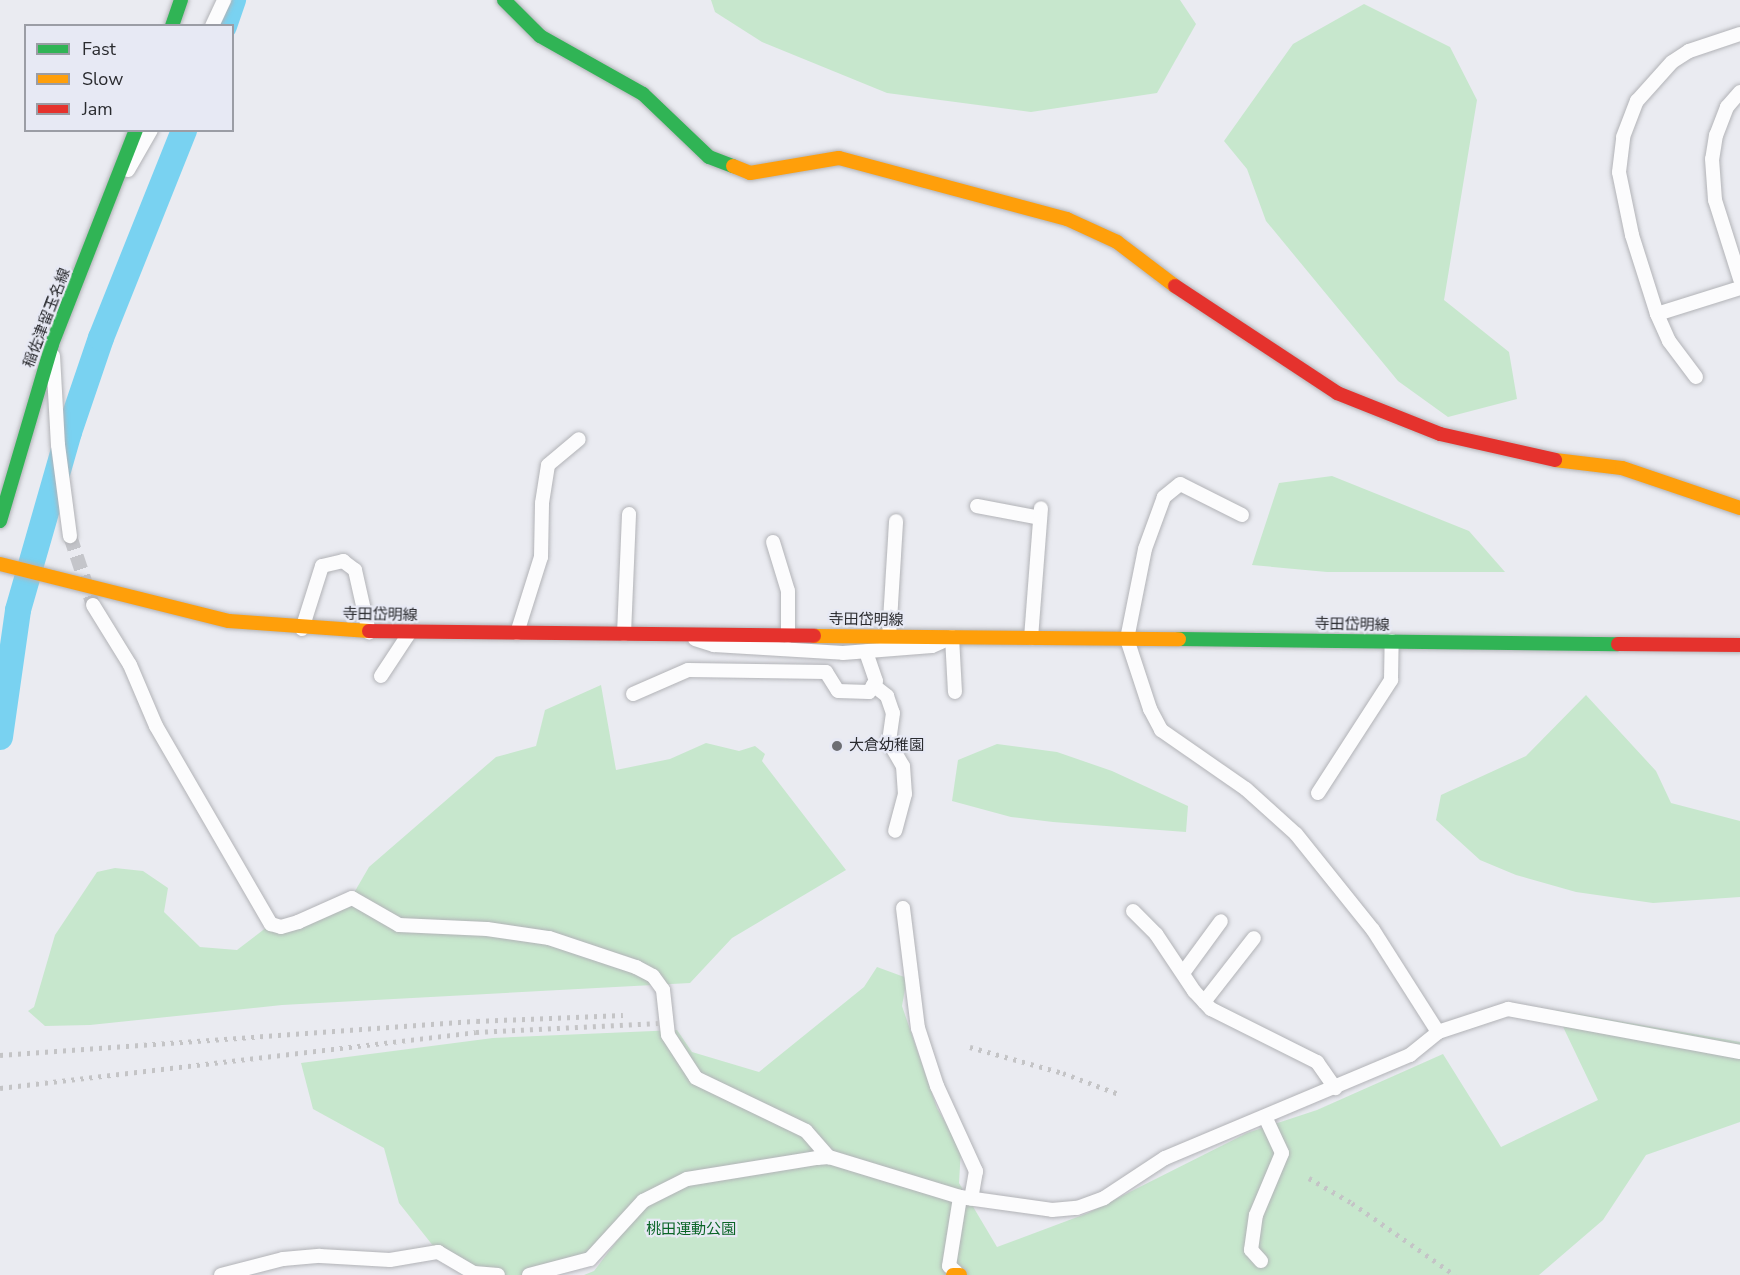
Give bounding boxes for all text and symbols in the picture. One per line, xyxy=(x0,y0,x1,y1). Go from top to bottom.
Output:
legend xyxy=(24,24,234,132)
text: Fast xyxy=(82,37,116,61)
text: Slow xyxy=(82,67,123,91)
text: Jam xyxy=(82,97,113,121)
street label: 稲佐津留玉名線 xyxy=(20,266,74,370)
street label: 寺田岱明線 xyxy=(342,605,418,625)
street label: 寺田岱明線 xyxy=(828,610,904,630)
street label: 寺田岱明線 xyxy=(1314,615,1390,635)
place label: 大倉幼稚園 xyxy=(849,737,924,755)
marker: 大倉幼稚園 xyxy=(830,739,844,753)
park label: 桃田運動公園 xyxy=(646,1221,736,1239)

